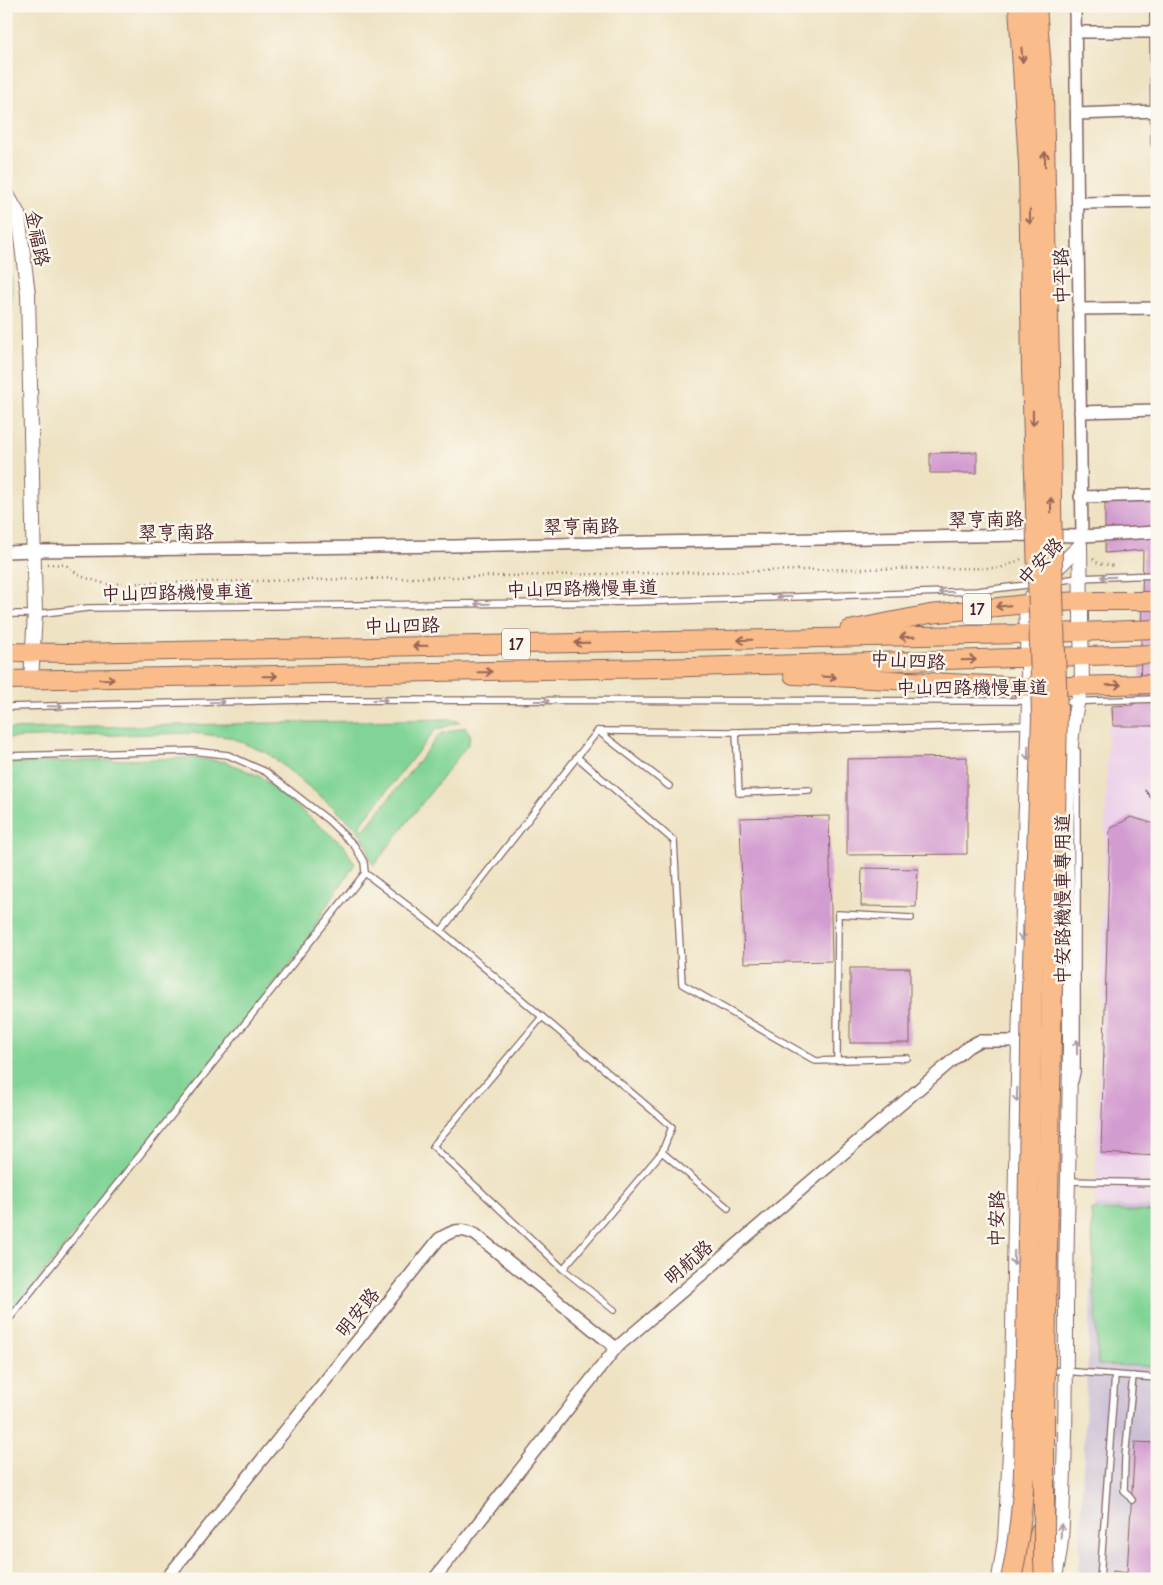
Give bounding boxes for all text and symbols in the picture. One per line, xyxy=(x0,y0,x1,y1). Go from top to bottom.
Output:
one-way arrow xyxy=(1017,47,1027,63)
one-way arrow xyxy=(1040,151,1050,168)
street label: 金福路 xyxy=(21,208,53,268)
one-way arrow xyxy=(1025,209,1034,225)
street label: 中平路 xyxy=(1051,247,1073,305)
one-way arrow xyxy=(1029,410,1038,426)
one-way arrow xyxy=(1046,498,1056,514)
street label: 翠亨南路 xyxy=(948,508,1024,532)
street label: 翠亨南路 xyxy=(543,515,619,539)
street label: 翠亨南路 xyxy=(138,521,214,545)
street label: 中安路 xyxy=(1013,533,1068,590)
one-way arrow xyxy=(1100,572,1116,582)
street label: 中山四路機慢車道 xyxy=(506,577,658,601)
street label: 中山四路機慢車道 xyxy=(101,581,253,605)
one-way arrow xyxy=(939,587,955,597)
one-way arrow xyxy=(776,593,792,602)
road number: 17 xyxy=(963,594,991,624)
one-way arrow xyxy=(474,599,490,609)
one-way arrow xyxy=(996,601,1012,611)
street label: 中山四路 xyxy=(364,614,440,638)
road number: 17 xyxy=(502,629,530,660)
one-way arrow xyxy=(900,632,916,642)
one-way arrow xyxy=(737,635,754,645)
one-way arrow xyxy=(575,638,591,648)
one-way arrow xyxy=(412,641,428,651)
street label: 中山四路 xyxy=(869,648,946,674)
one-way arrow xyxy=(960,655,977,665)
one-way arrow xyxy=(477,667,493,676)
one-way arrow xyxy=(262,671,278,680)
one-way arrow xyxy=(821,672,837,681)
one-way arrow xyxy=(99,674,115,684)
street label: 中山四路機慢車道 xyxy=(896,677,1048,699)
one-way arrow xyxy=(1106,680,1122,690)
one-way arrow xyxy=(372,695,388,705)
one-way arrow xyxy=(534,696,550,706)
one-way arrow xyxy=(209,698,225,707)
one-way arrow xyxy=(46,701,63,711)
one-way arrow xyxy=(1023,745,1032,761)
street label: 中安路機慢車專用道 xyxy=(1052,813,1074,985)
one-way arrow xyxy=(1017,924,1027,940)
one-way arrow xyxy=(1072,1039,1082,1056)
one-way arrow xyxy=(1012,1086,1022,1103)
street label: 中安路 xyxy=(986,1190,1008,1248)
street label: 明航路 xyxy=(660,1236,717,1290)
one-way arrow xyxy=(1010,1249,1019,1265)
street label: 明安路 xyxy=(331,1284,384,1342)
one-way arrow xyxy=(1057,1523,1066,1539)

